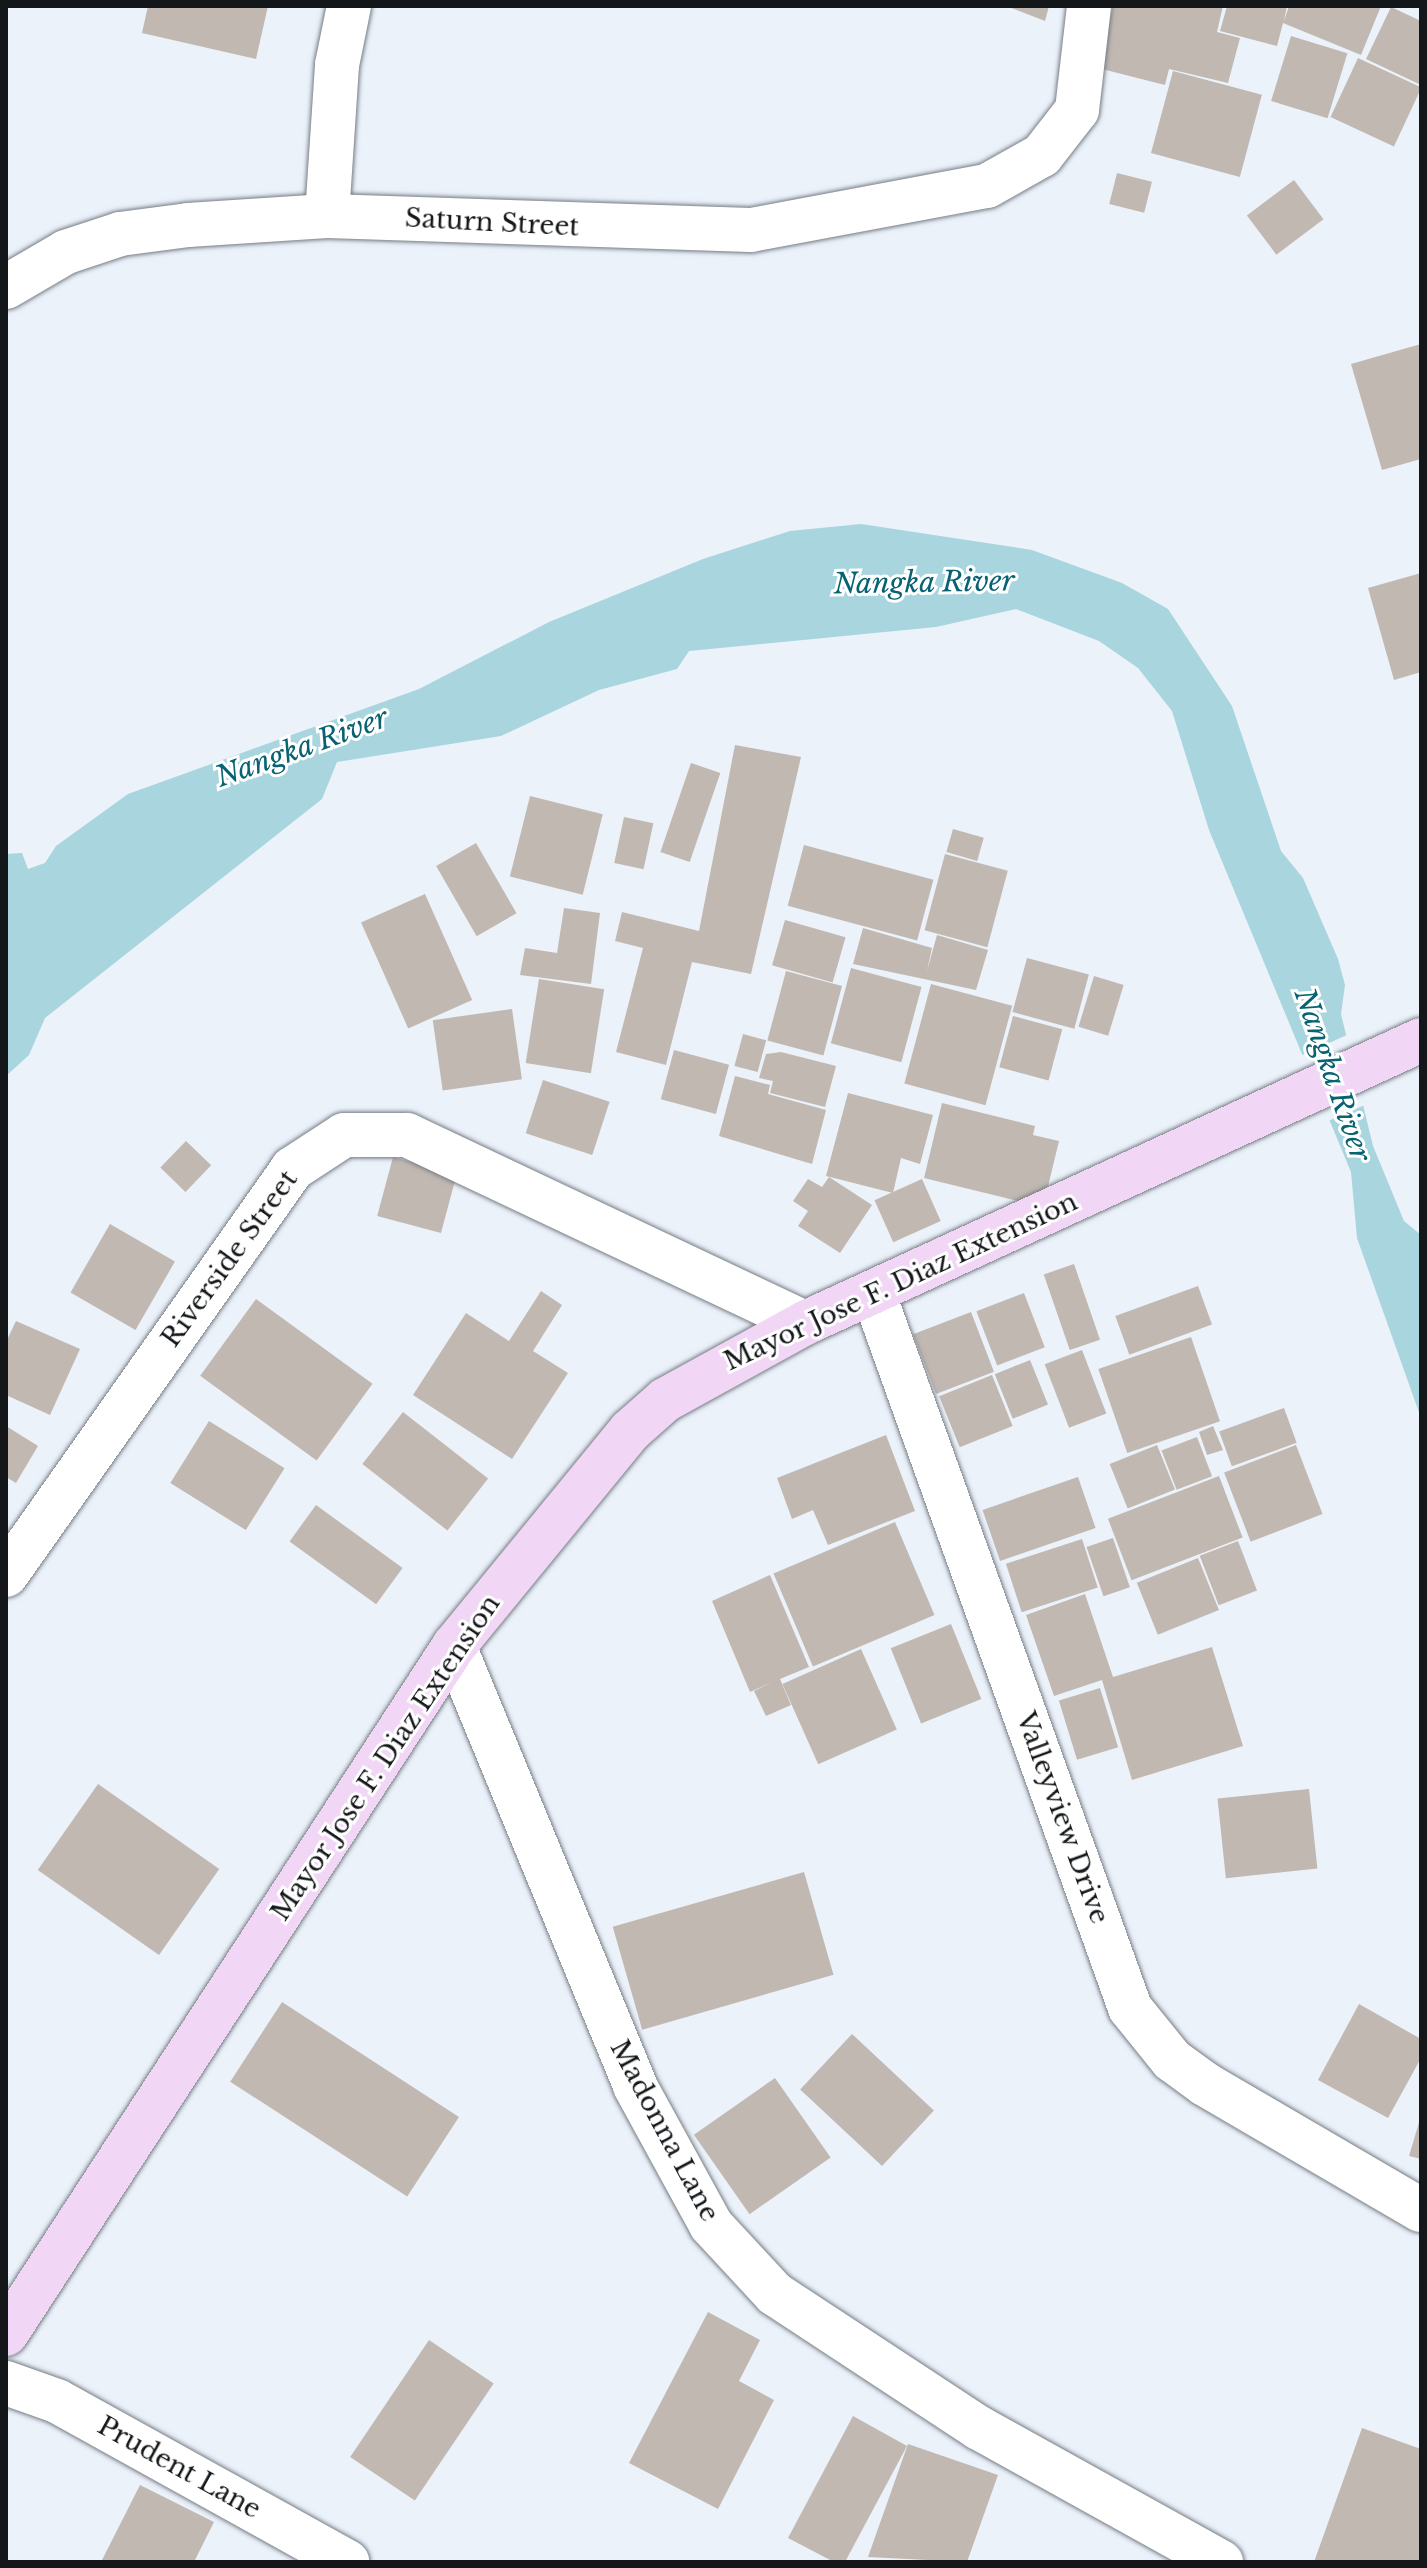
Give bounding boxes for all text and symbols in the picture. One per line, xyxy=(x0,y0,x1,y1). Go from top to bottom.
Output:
street label: Saturn Street xyxy=(404,203,580,243)
water label: Nangka River xyxy=(833,565,1015,601)
water label: Nangka River xyxy=(211,701,393,795)
water label: Nangka River xyxy=(1287,984,1377,1166)
street label: Riverside Street xyxy=(155,1165,305,1353)
street label: Mayor Jose F. Diaz Extension xyxy=(719,1186,1083,1378)
street label: Mayor Jose F. Diaz Extension xyxy=(265,1589,507,1927)
street label: Valleyview Drive xyxy=(1009,1708,1115,1928)
street label: Madonna Lane xyxy=(603,2035,725,2227)
street label: Prudent Lane xyxy=(92,2410,266,2526)

